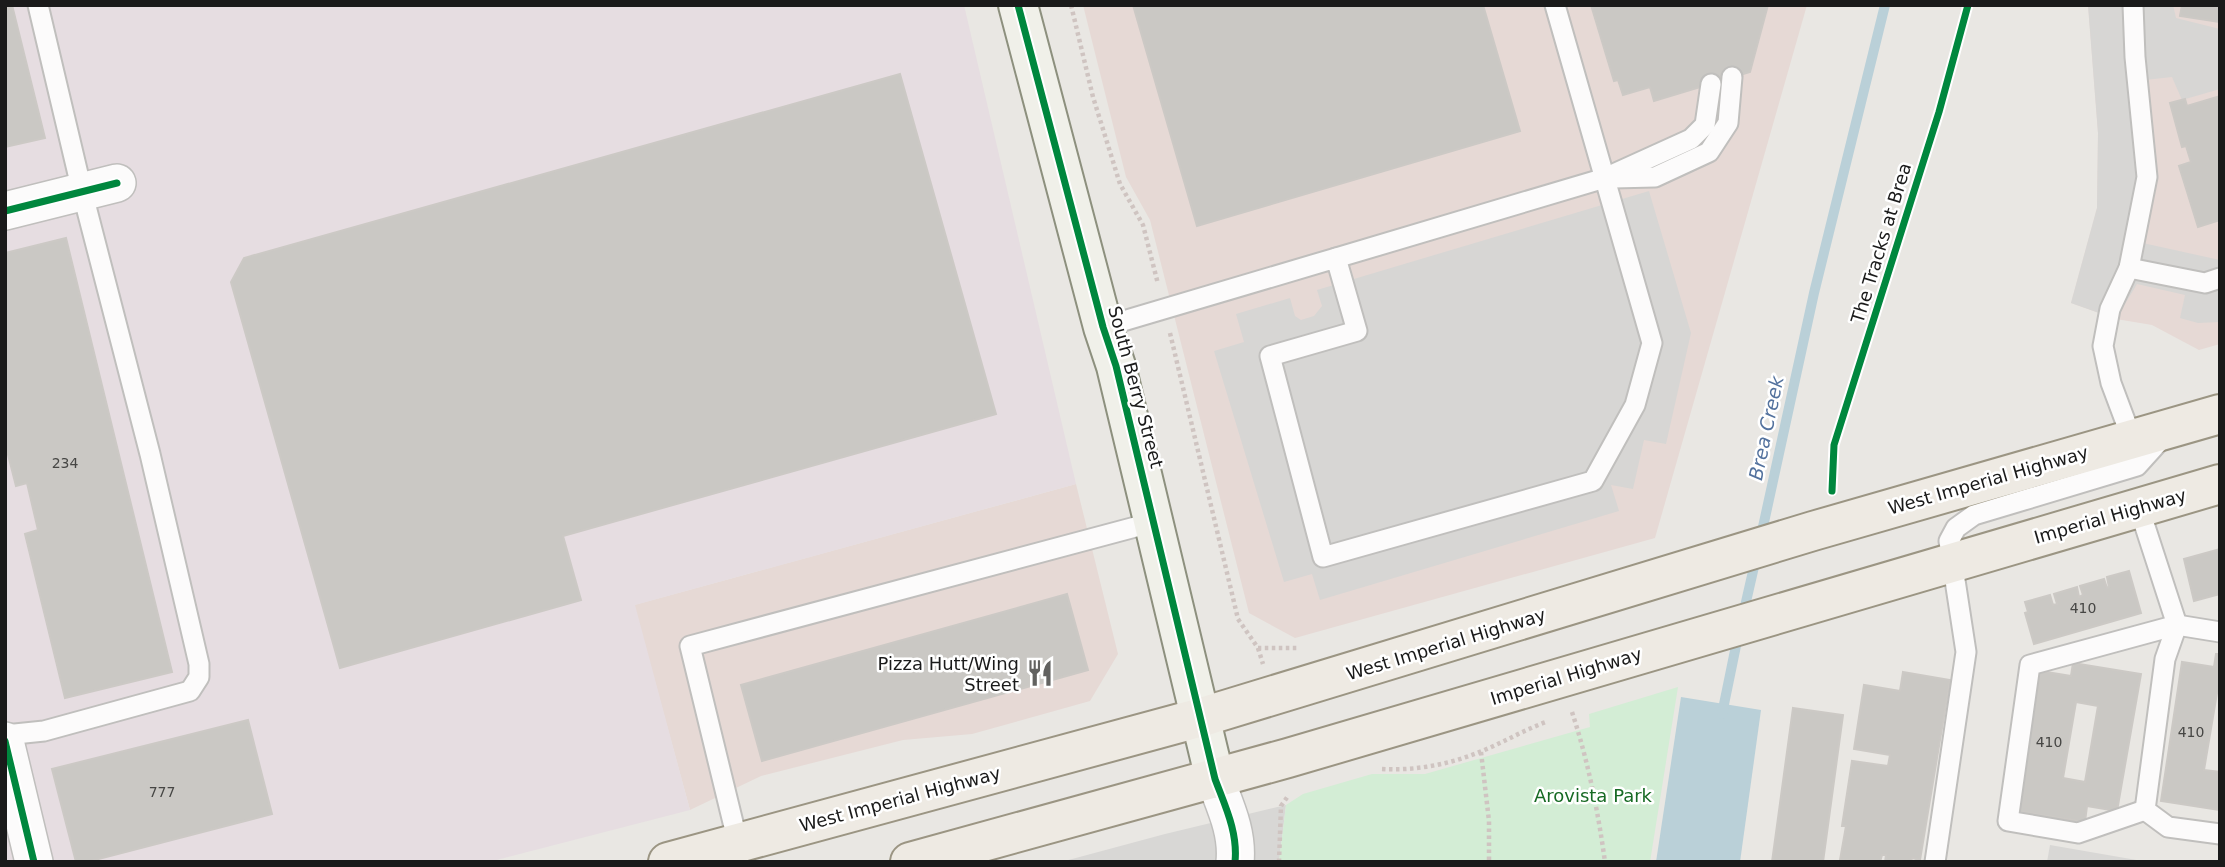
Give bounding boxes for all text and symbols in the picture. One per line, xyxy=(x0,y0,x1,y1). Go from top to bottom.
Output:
street label: The Tracks at Brea xyxy=(1846,160,1915,327)
street label: South Berry Street xyxy=(1104,304,1168,470)
water label: Brea Creek xyxy=(1744,373,1788,482)
street label: West Imperial Highway xyxy=(1885,441,2091,519)
house number: 234 xyxy=(52,455,78,471)
street label: Imperial Highway xyxy=(2032,484,2189,548)
house number: 410 xyxy=(2070,600,2096,616)
street label: West Imperial Highway xyxy=(1344,604,1548,684)
street label: Imperial Highway xyxy=(1488,643,1645,709)
place label: Pizza Hutt/Wing Street xyxy=(878,653,1019,695)
restaurant icon: Pizza Hutt/Wing Street xyxy=(1025,658,1055,688)
house number: 410 xyxy=(2178,724,2204,740)
house number: 410 xyxy=(2036,734,2062,750)
street label: West Imperial Highway xyxy=(797,762,1003,836)
house number: 777 xyxy=(149,784,175,800)
park label: Arovista Park xyxy=(1534,785,1653,806)

